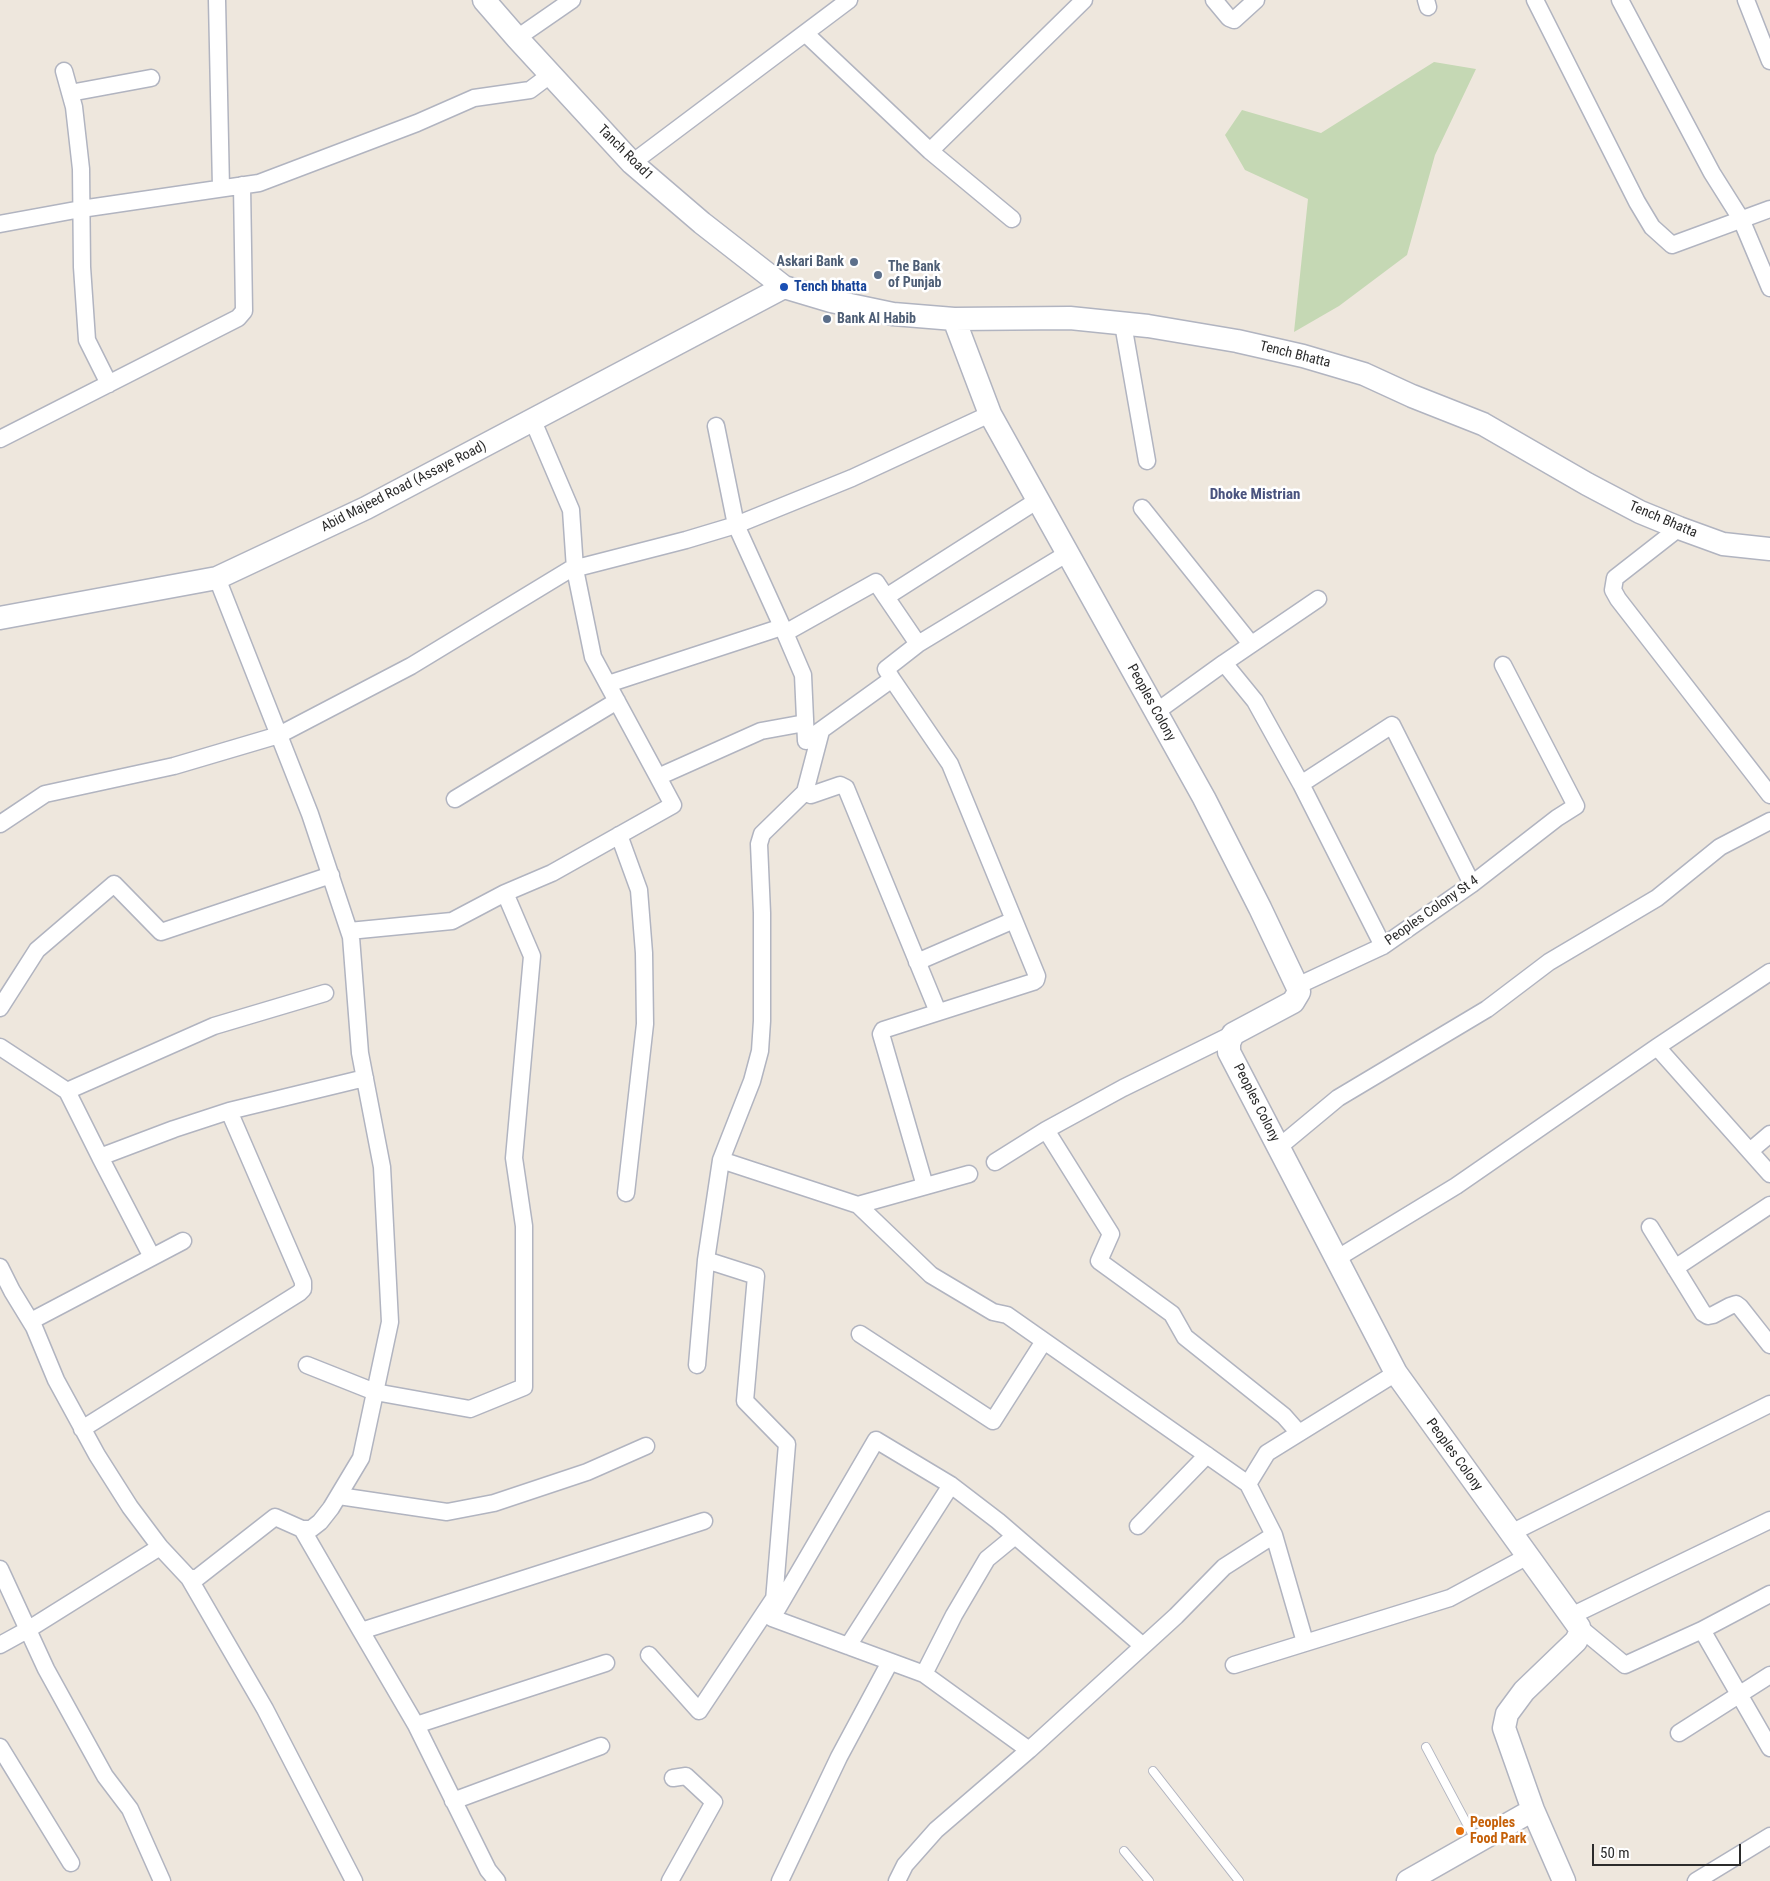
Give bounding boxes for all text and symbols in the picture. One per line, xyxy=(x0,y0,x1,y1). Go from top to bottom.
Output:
street label: Tanch Road1 xyxy=(594,122,656,184)
place label: Askari Bank xyxy=(777,254,844,270)
marker: Askari Bank xyxy=(848,256,860,268)
place label: The Bank of Punjab xyxy=(888,259,941,292)
marker: The Bank of Punjab xyxy=(872,269,884,281)
place label: Tench bhatta xyxy=(794,279,867,295)
marker: Tench bhatta xyxy=(778,281,790,293)
place label: Bank Al Habib xyxy=(837,311,916,327)
marker: Bank Al Habib xyxy=(821,313,833,325)
street label: Tench Bhatta xyxy=(1258,338,1332,372)
street label: Abid Majeed Road (Assaye Road) xyxy=(319,438,489,536)
district label: Dhoke Mistrian xyxy=(1210,486,1300,504)
street label: Tench Bhatta xyxy=(1626,498,1700,542)
street label: Peoples Colony xyxy=(1123,662,1179,744)
street label: Peoples Colony St 4 xyxy=(1382,873,1482,949)
street label: Peoples Colony xyxy=(1229,1061,1283,1145)
street label: Peoples Colony xyxy=(1422,1416,1486,1494)
place label: Peoples Food Park xyxy=(1470,1815,1526,1848)
marker: Peoples Food Park xyxy=(1454,1825,1466,1837)
scale bar xyxy=(1595,1834,1744,1866)
text: 50 m xyxy=(1600,1844,1630,1862)

